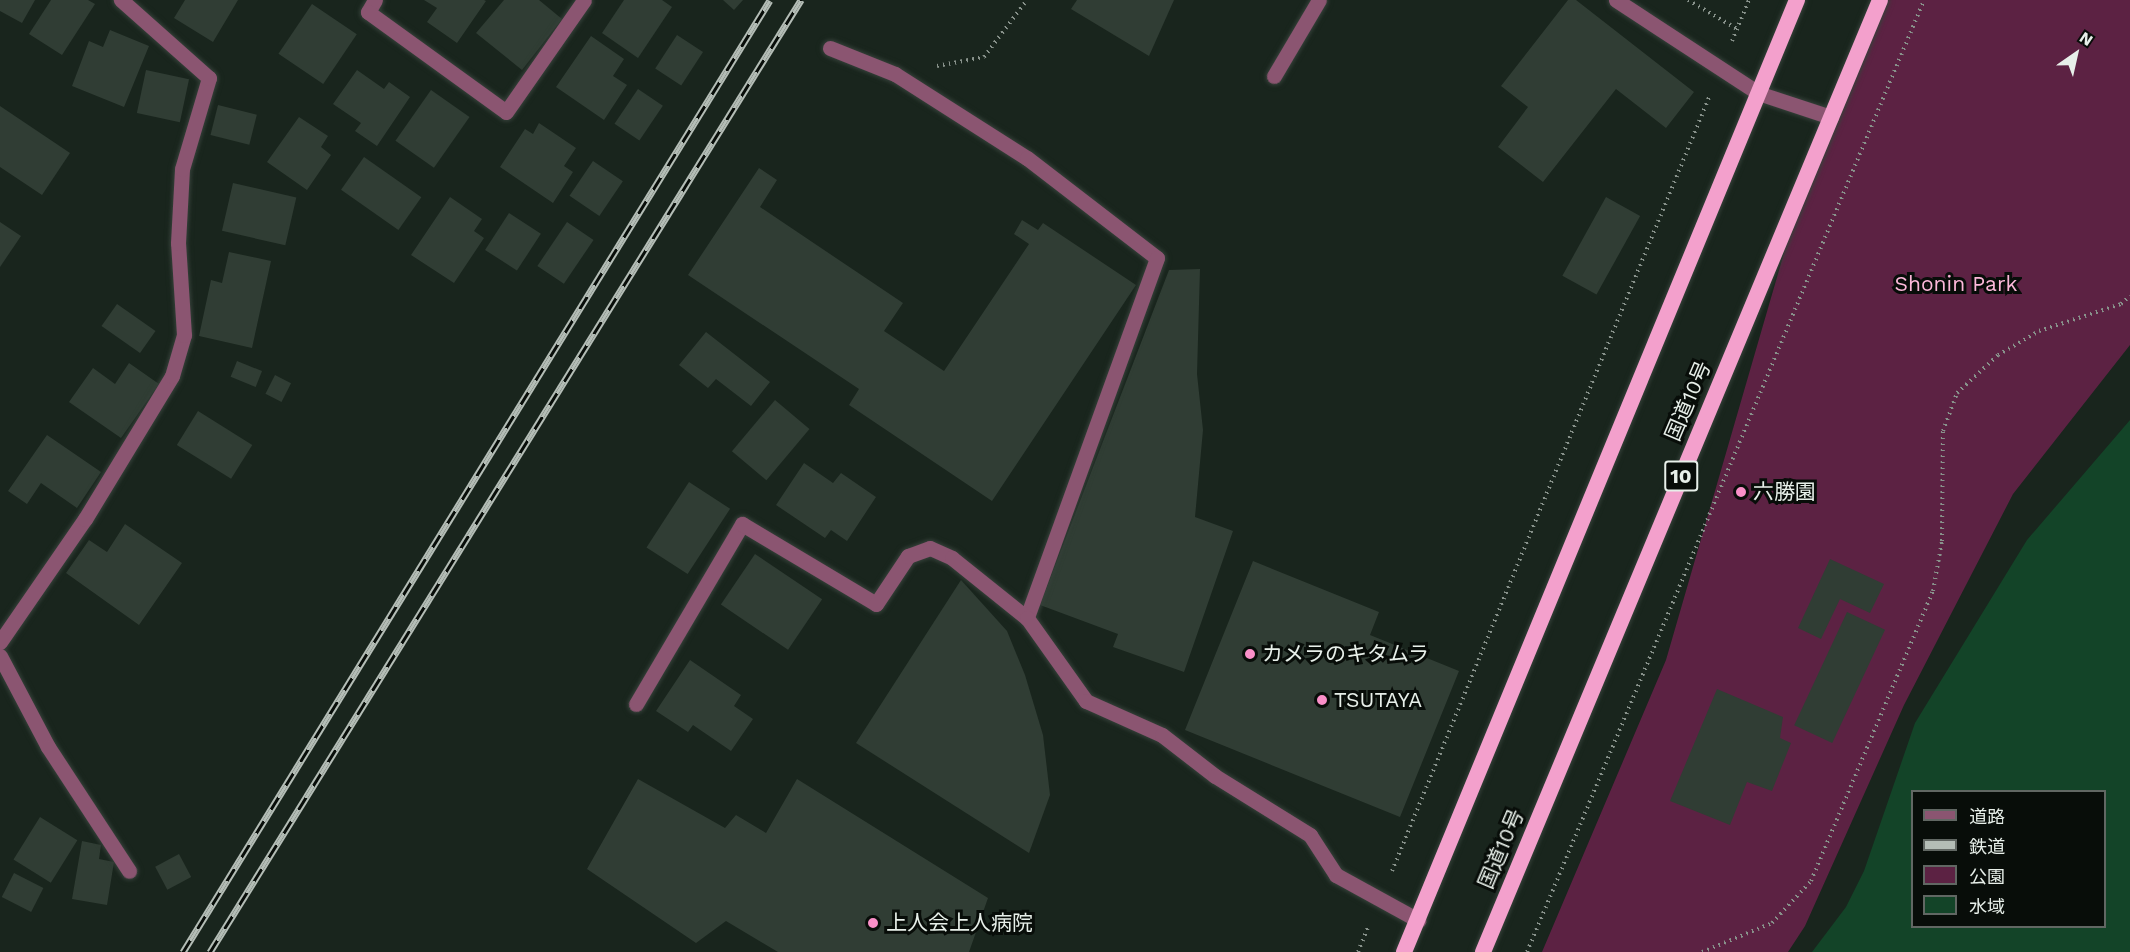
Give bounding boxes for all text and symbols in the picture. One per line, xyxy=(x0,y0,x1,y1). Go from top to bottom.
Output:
north arrow xyxy=(2046,24,2106,84)
text: N xyxy=(2076,27,2097,50)
park label: Shonin Park xyxy=(1895,271,2017,297)
street label: 国道10号 xyxy=(1660,357,1716,445)
road number: 10 xyxy=(1663,459,1699,493)
place label: 六勝園 xyxy=(1753,479,1816,505)
marker: 六勝園 xyxy=(1734,485,1748,499)
place label: カメラのキタムラ xyxy=(1262,641,1430,667)
marker: カメラのキタムラ xyxy=(1243,647,1257,661)
place label: TSUTAYA xyxy=(1334,687,1422,713)
marker: TSUTAYA xyxy=(1315,693,1329,707)
legend xyxy=(1911,790,2106,928)
street label: 国道10号 xyxy=(1473,805,1529,893)
text: 道路 xyxy=(1969,806,2005,827)
text: 鉄道 xyxy=(1969,836,2005,857)
text: 公園 xyxy=(1969,866,2005,887)
text: 水域 xyxy=(1969,896,2005,917)
place label: 上人会上人病院 xyxy=(886,910,1033,936)
marker: 上人会上人病院 xyxy=(864,914,882,932)

